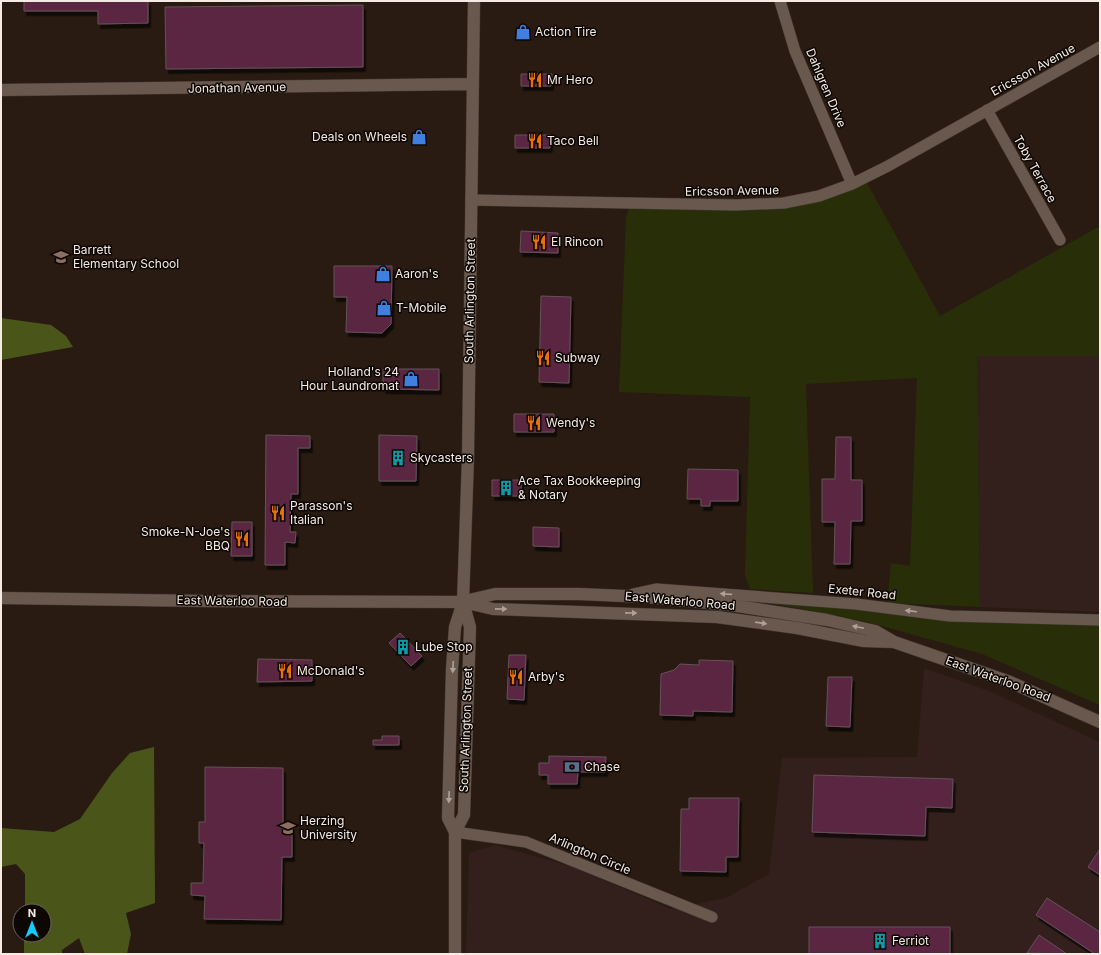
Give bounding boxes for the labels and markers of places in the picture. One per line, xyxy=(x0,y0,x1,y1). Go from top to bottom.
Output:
shop icon: Action Tire xyxy=(514,23,532,41)
place label: Action Tire xyxy=(535,24,597,39)
restaurant icon: Mr Hero xyxy=(526,71,544,89)
place label: Mr Hero xyxy=(547,72,593,87)
shop icon: Deals on Wheels xyxy=(410,128,428,146)
place label: Deals on Wheels xyxy=(312,129,407,144)
restaurant icon: Taco Bell xyxy=(526,132,544,150)
place label: Taco Bell xyxy=(547,133,599,148)
restaurant icon: El Rincon xyxy=(530,233,548,251)
place label: El Rincon xyxy=(551,234,603,249)
place label: Barrett Elementary School xyxy=(73,242,179,271)
school or university icon: Barrett Elementary School xyxy=(52,248,70,266)
shop icon: Aaron's xyxy=(374,265,392,283)
place label: Aaron's xyxy=(395,266,439,281)
shop icon: T-Mobile xyxy=(375,299,393,317)
place label: T-Mobile xyxy=(396,300,447,315)
restaurant icon: Subway xyxy=(534,349,552,367)
place label: Subway xyxy=(555,350,600,365)
place label: Holland's 24 Hour Laundromat xyxy=(300,364,399,393)
shop icon: Holland's 24 Hour Laundromat xyxy=(402,370,420,388)
restaurant icon: Wendy's xyxy=(525,414,543,432)
place label: Wendy's xyxy=(546,415,595,430)
building icon: Skycasters xyxy=(389,449,407,467)
place label: Skycasters xyxy=(410,450,473,465)
place label: Ace Tax Bookkeeping & Notary xyxy=(518,473,641,502)
building icon: Ace Tax Bookkeeping & Notary xyxy=(497,479,515,497)
place label: Parasson's Italian xyxy=(290,498,353,527)
restaurant icon: Parasson's Italian xyxy=(269,504,287,522)
place label: Smoke-N-Joe's BBQ xyxy=(141,524,230,553)
restaurant icon: Smoke-N-Joe's BBQ xyxy=(233,530,251,548)
building icon: Lube Stop xyxy=(394,638,412,656)
place label: Lube Stop xyxy=(415,639,473,654)
restaurant icon: McDonald's xyxy=(276,662,294,680)
place label: McDonald's xyxy=(297,663,365,678)
restaurant icon: Arby's xyxy=(507,668,525,686)
place label: Arby's xyxy=(528,669,565,684)
bank icon: Chase xyxy=(563,758,581,776)
place label: Chase xyxy=(584,759,620,774)
place label: Herzing University xyxy=(300,813,357,842)
school or university icon: Herzing University xyxy=(279,819,297,837)
building icon: Ferriot xyxy=(871,932,889,950)
place label: Ferriot xyxy=(892,933,929,948)

